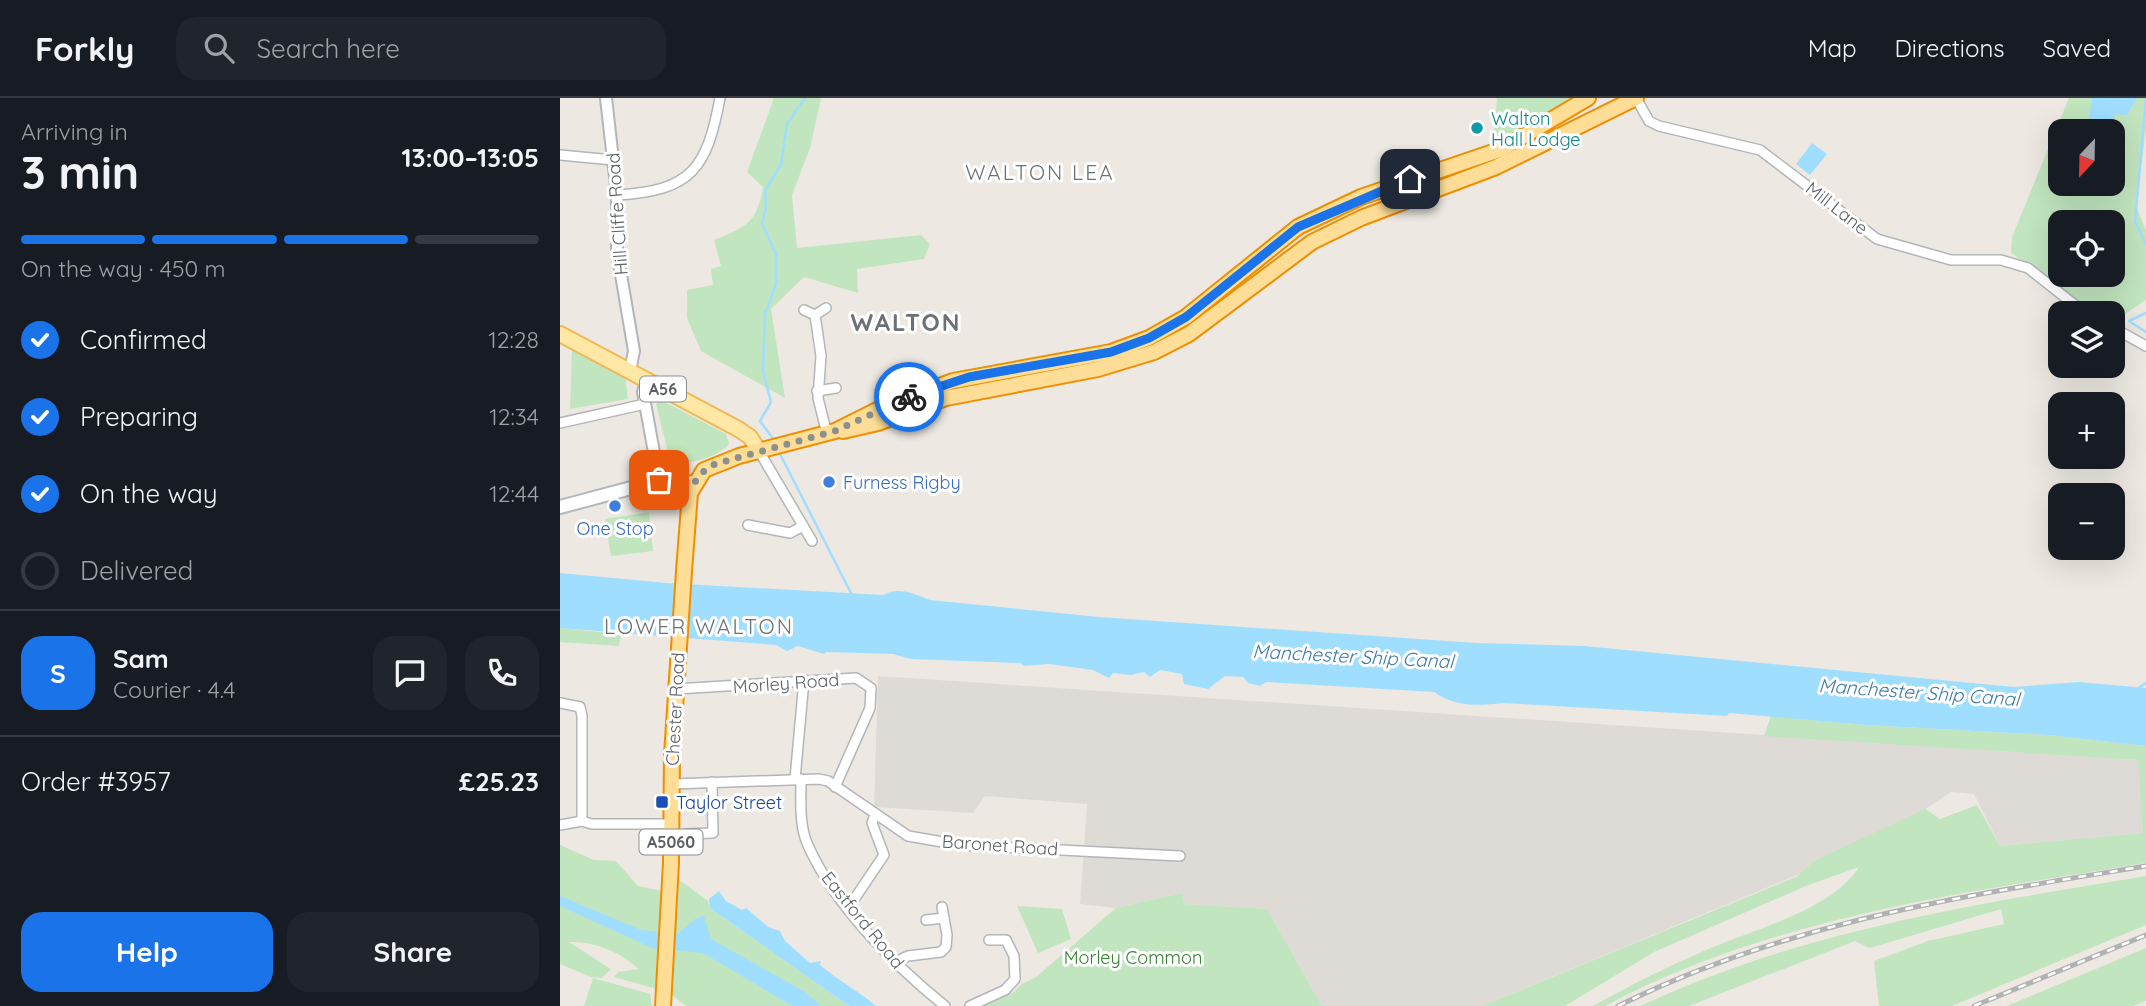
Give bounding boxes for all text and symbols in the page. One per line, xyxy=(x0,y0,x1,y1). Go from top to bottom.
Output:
search box xyxy=(176,17,666,80)
text: Forkly xyxy=(35,28,134,69)
icon: search xyxy=(200,29,238,67)
text: Search here xyxy=(256,32,400,65)
text: Map xyxy=(1808,33,1857,63)
text: Directions xyxy=(1895,33,2005,63)
text: Saved xyxy=(2043,33,2111,63)
place label: Walton Hall Lodge xyxy=(1491,107,1580,151)
text: Arriving in xyxy=(21,117,128,146)
north arrow xyxy=(2048,119,2124,196)
map controls xyxy=(2048,119,2125,560)
marker: Walton Hall Lodge xyxy=(1469,120,1485,136)
text: 13:00–13:05 xyxy=(401,141,539,174)
text: 3 min xyxy=(21,143,139,201)
pin xyxy=(1380,149,1440,209)
street label: Hill Cliffe Road xyxy=(601,152,633,276)
district label: WALTON LEA xyxy=(965,159,1115,185)
icon: home xyxy=(1391,160,1429,198)
street label: Mill Lane xyxy=(1801,176,1873,240)
button: locate xyxy=(2048,210,2125,287)
text: On the way · 450 m xyxy=(21,254,226,283)
button: layers xyxy=(2048,301,2125,378)
district label: WALTON xyxy=(851,307,961,337)
icon: check xyxy=(21,321,59,359)
text: Confirmed xyxy=(80,323,207,356)
text: 12:28 xyxy=(488,325,539,354)
courier xyxy=(874,362,944,432)
road number: A56 xyxy=(640,376,686,402)
icon: bike xyxy=(890,378,928,416)
button: + xyxy=(2048,392,2125,469)
icon: check xyxy=(21,398,59,436)
text: Preparing xyxy=(80,400,198,433)
text: 12:34 xyxy=(489,402,539,431)
pin xyxy=(629,450,689,510)
icon: bag xyxy=(640,461,678,499)
place label: Furness Rigby xyxy=(843,471,961,494)
marker: Furness Rigby xyxy=(821,474,837,490)
icon: check xyxy=(21,475,59,513)
text: On the way xyxy=(80,477,218,510)
text: 12:44 xyxy=(489,479,539,508)
button: − xyxy=(2048,483,2125,560)
marker: One Stop xyxy=(607,498,623,514)
place label: One Stop xyxy=(576,517,654,540)
text: Delivered xyxy=(80,554,193,587)
district label: LOWER WALTON xyxy=(604,613,794,639)
button: chat xyxy=(373,636,447,710)
button: phone xyxy=(465,636,539,710)
water label: Manchester Ship Canal xyxy=(1252,639,1457,673)
text: Sam xyxy=(113,642,169,675)
street label: Chester Road xyxy=(661,652,689,766)
text: S xyxy=(50,657,66,690)
street label: Morley Road xyxy=(732,668,840,698)
water label: Manchester Ship Canal xyxy=(1818,673,2023,711)
text: Courier · 4.4 xyxy=(113,675,235,704)
text: Order #3957 xyxy=(21,765,171,798)
text: £25.23 xyxy=(459,765,539,798)
place label: Taylor Street xyxy=(676,791,782,814)
marker: Taylor Street xyxy=(654,794,670,810)
street label: Baronet Road xyxy=(941,829,1059,861)
road number: A5060 xyxy=(640,830,702,855)
street label: Eastford Road xyxy=(817,867,909,973)
button: Help xyxy=(21,912,273,992)
button: Share xyxy=(287,912,539,992)
park label: Morley Common xyxy=(1064,946,1202,969)

